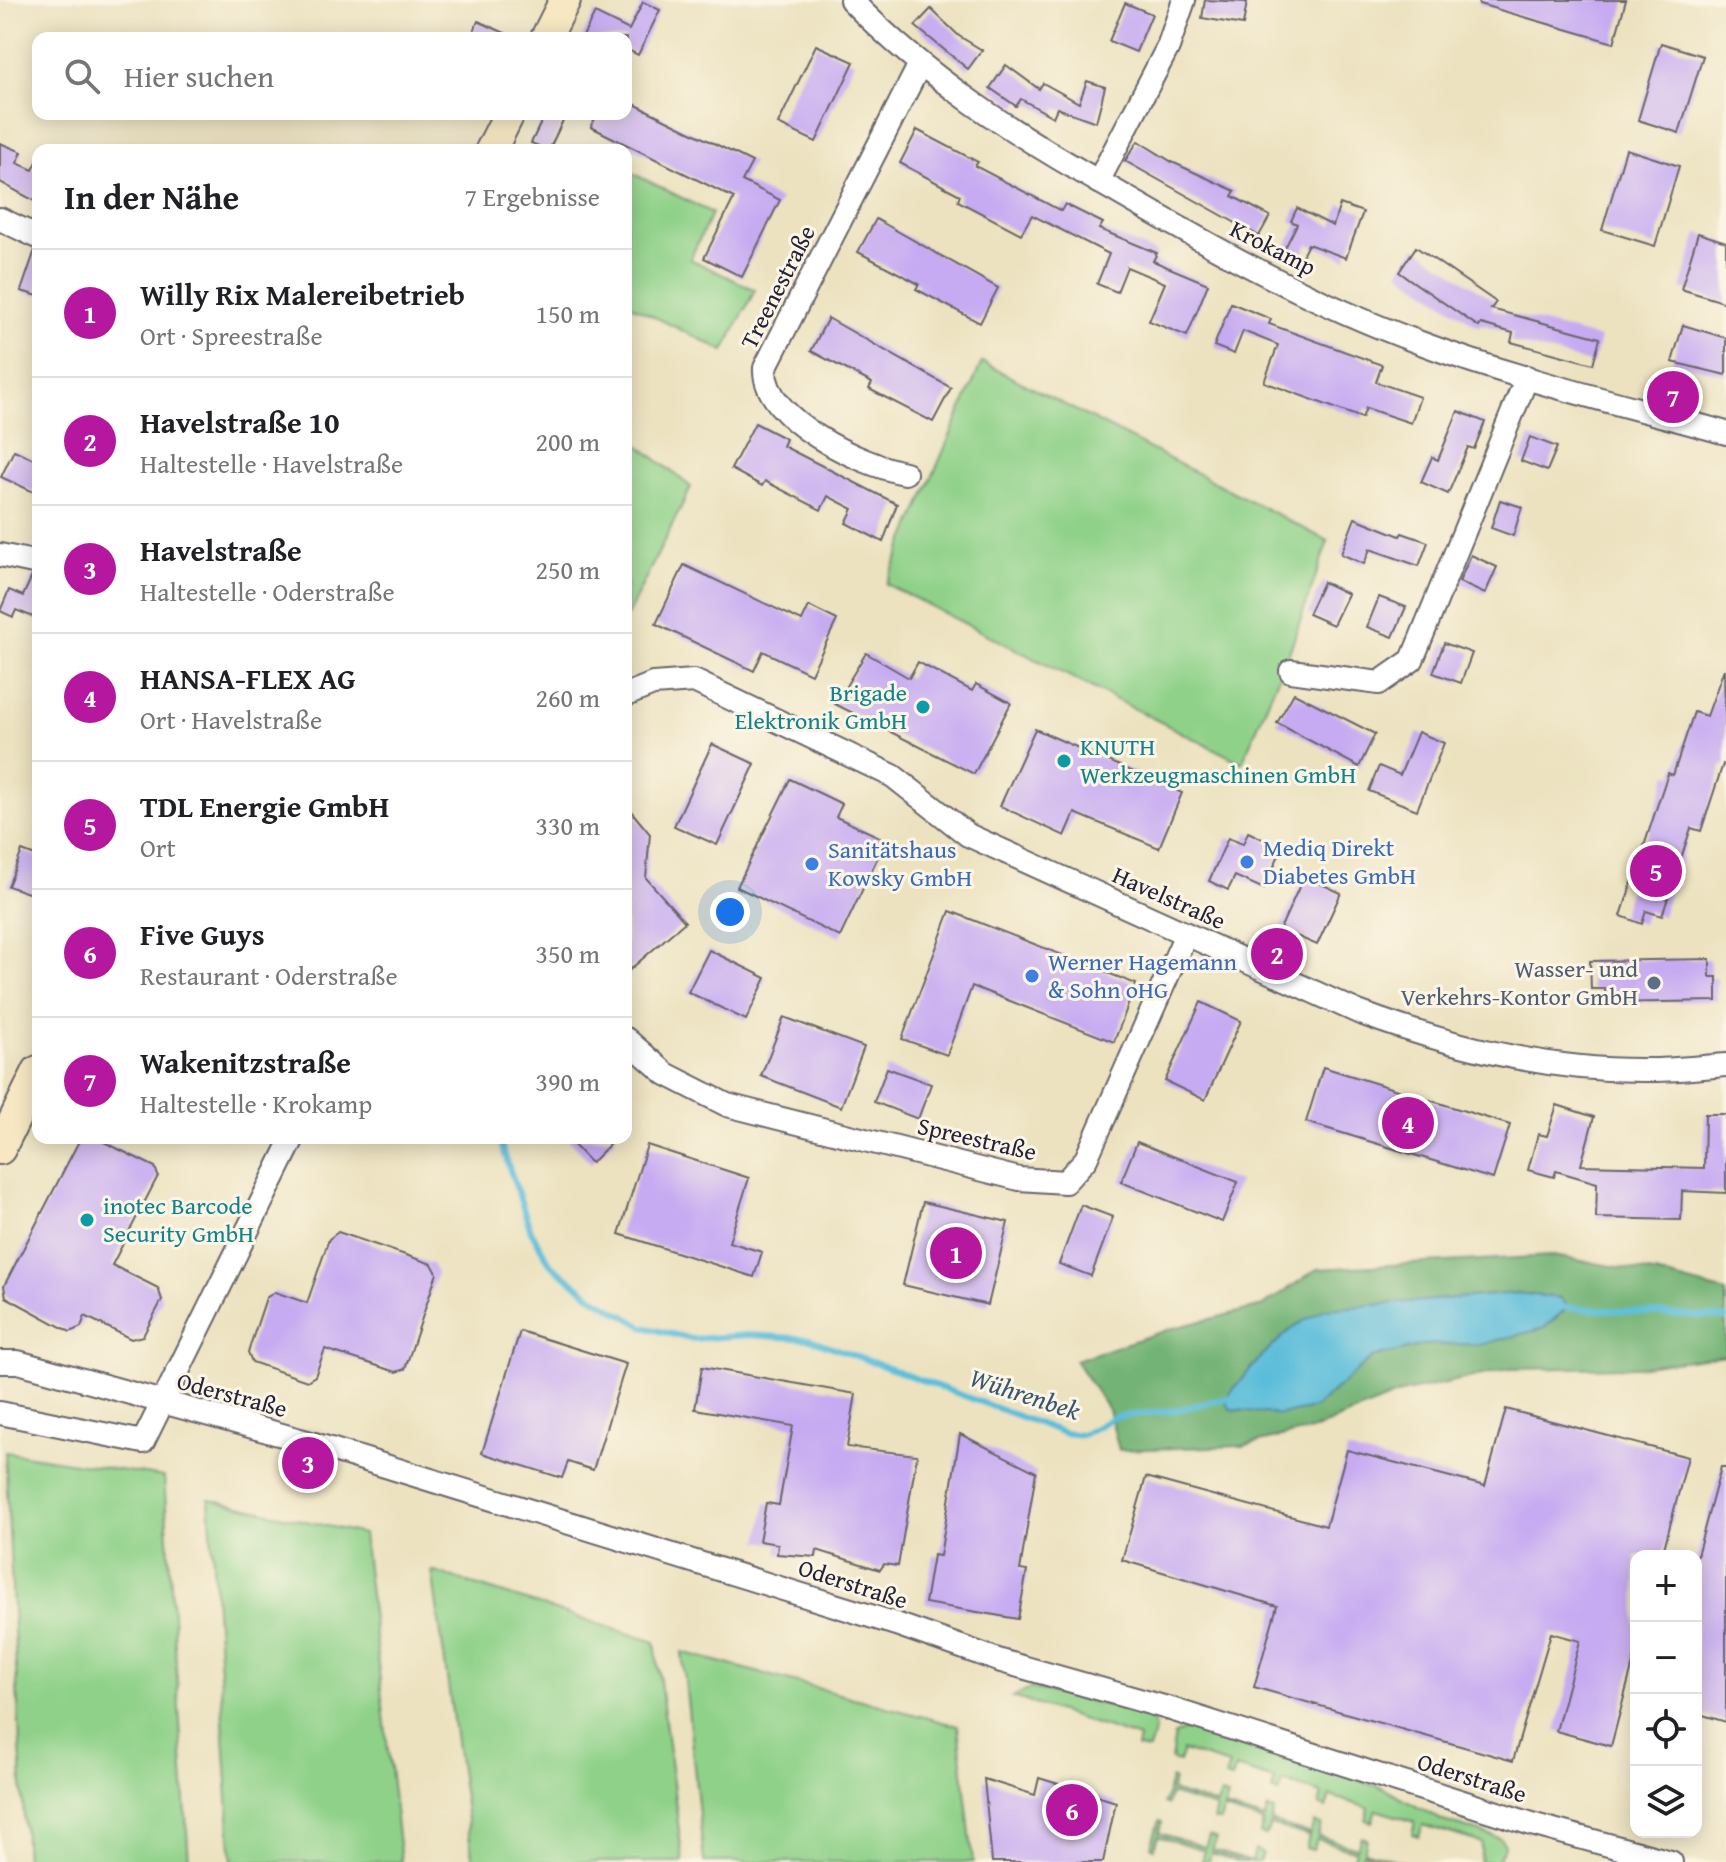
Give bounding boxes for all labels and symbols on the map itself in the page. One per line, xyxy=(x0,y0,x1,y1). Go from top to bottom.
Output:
street label: Krokamp xyxy=(1224,211,1322,284)
street label: Treenestraße xyxy=(731,219,824,355)
pin: 7 xyxy=(1647,367,1699,427)
place label: Brigade Elektronik GmbH xyxy=(735,675,907,738)
marker: Brigade Elektronik GmbH xyxy=(914,698,932,716)
place label: KNUTH Werkzeugmaschinen GmbH xyxy=(1080,729,1356,792)
marker: KNUTH Werkzeugmaschinen GmbH xyxy=(1055,752,1073,770)
place label: Mediq Direkt Diabetes GmbH xyxy=(1263,830,1416,893)
place label: Sanitätshaus Kowsky GmbH xyxy=(828,832,972,895)
pin: 5 xyxy=(1630,841,1682,901)
marker: Mediq Direkt Diabetes GmbH xyxy=(1238,853,1256,871)
marker: Sanitätshaus Kowsky GmbH xyxy=(803,855,821,873)
street label: Havelstraße xyxy=(1107,857,1231,938)
your location xyxy=(710,892,750,932)
pin: 2 xyxy=(1251,924,1303,984)
place label: Werner Hagemann & Sohn oHG xyxy=(1048,944,1237,1007)
place label: Wasser- und Verkehrs-Kontor GmbH xyxy=(1401,951,1638,1014)
marker: Werner Hagemann & Sohn oHG xyxy=(1023,967,1041,985)
marker: Wasser- und Verkehrs-Kontor GmbH xyxy=(1645,974,1663,992)
pin: 4 xyxy=(1382,1093,1434,1153)
street label: Spreestraße xyxy=(914,1108,1040,1169)
place label: inotec Barcode Security GmbH xyxy=(103,1188,254,1251)
marker: inotec Barcode Security GmbH xyxy=(78,1211,96,1229)
pin: 1 xyxy=(930,1223,982,1283)
water label: Wührenbek xyxy=(965,1357,1085,1430)
street label: Oderstraße xyxy=(173,1363,291,1426)
pin: 3 xyxy=(282,1433,334,1493)
street label: Oderstraße xyxy=(794,1549,912,1618)
street label: Oderstraße xyxy=(1413,1743,1531,1812)
pin: 6 xyxy=(1046,1780,1098,1840)

